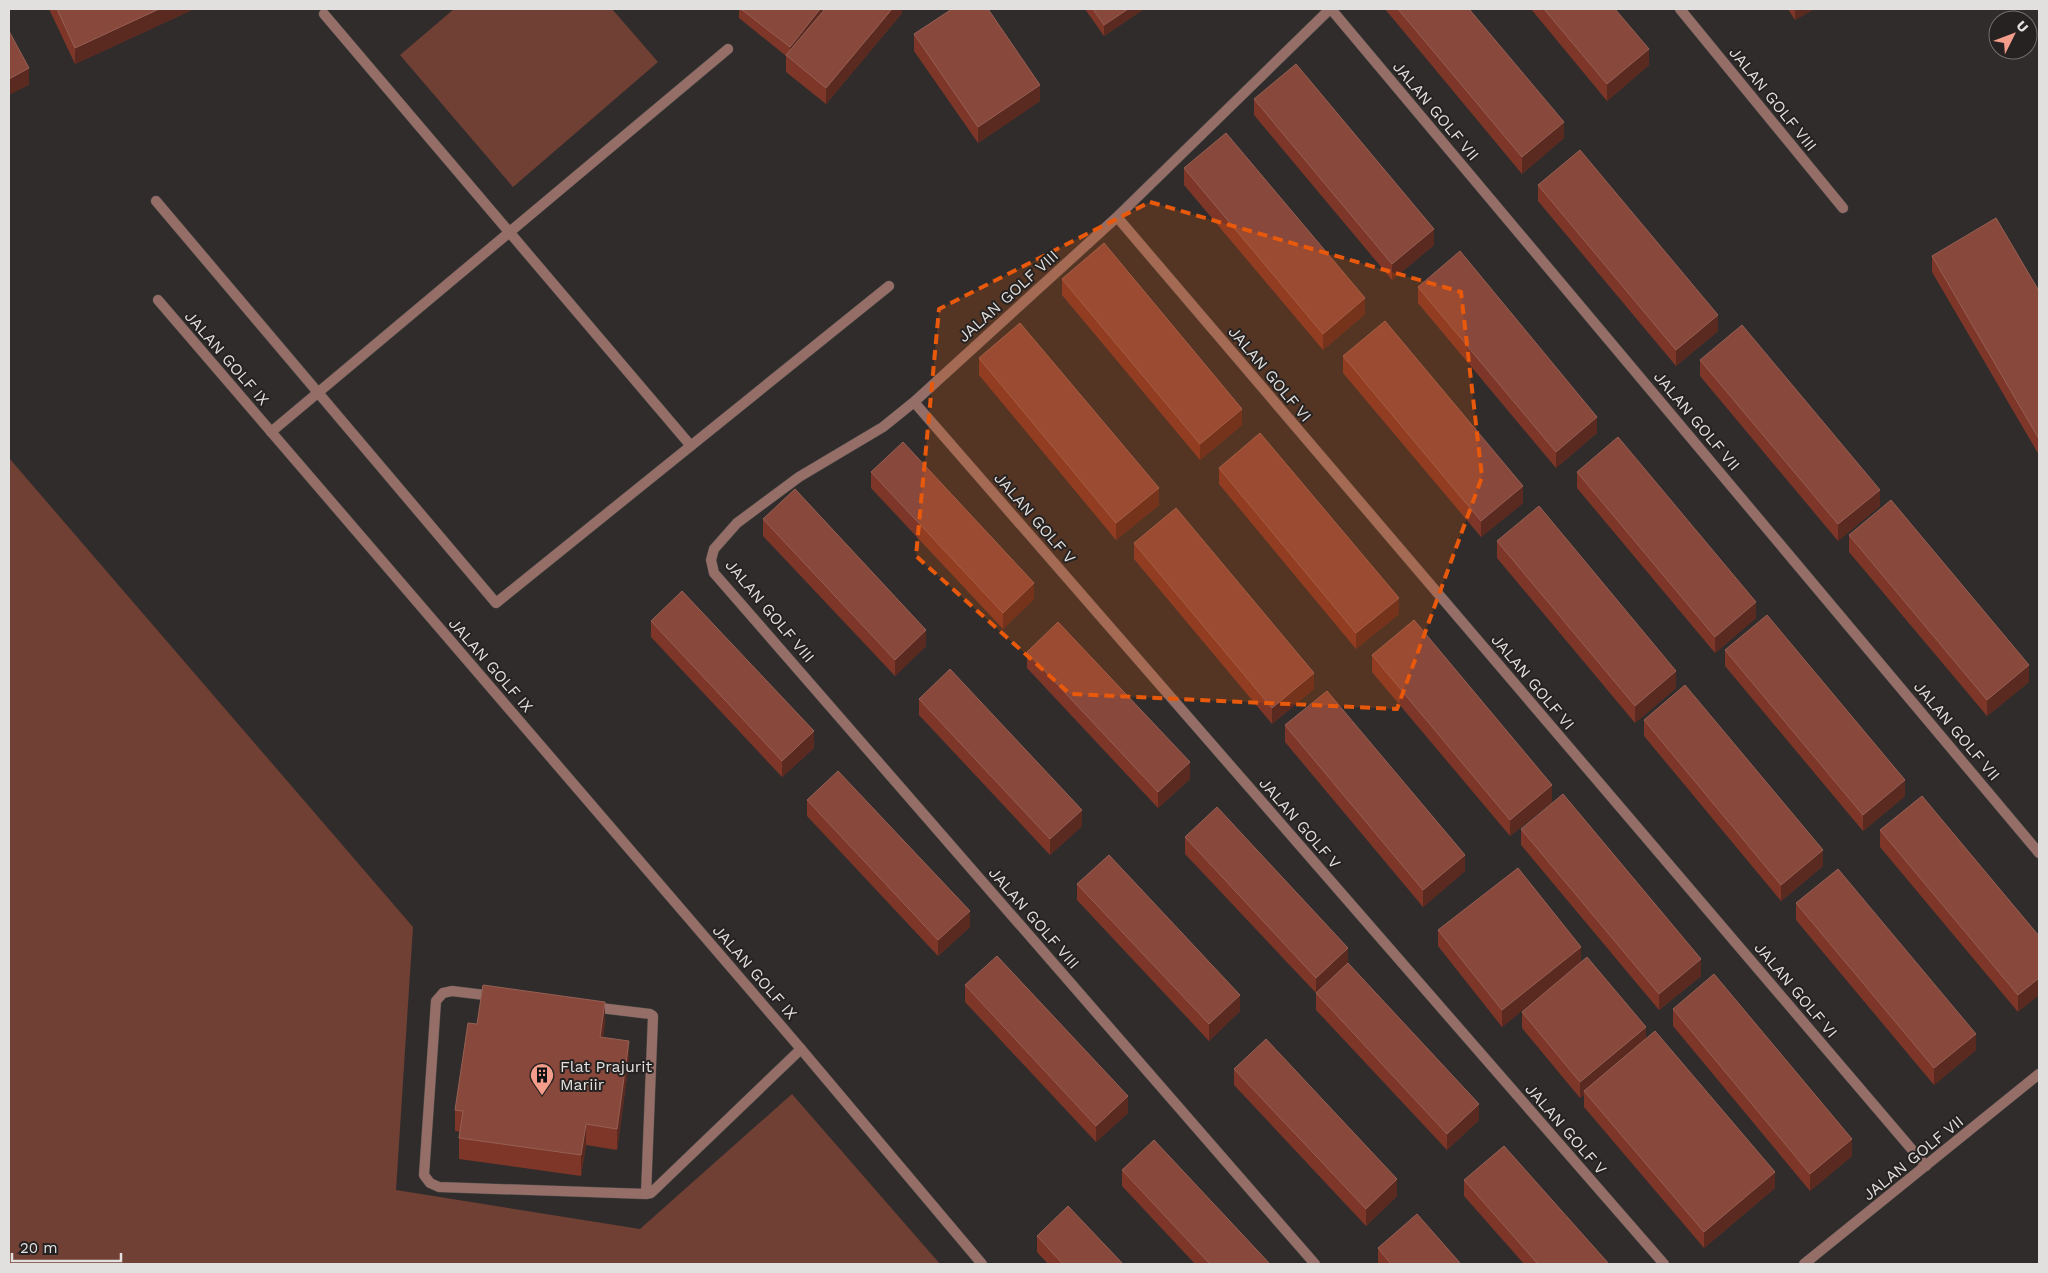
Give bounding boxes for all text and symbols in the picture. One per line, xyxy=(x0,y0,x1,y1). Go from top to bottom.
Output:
north arrow xyxy=(1988,10,2038,60)
text: U xyxy=(2013,17,2032,35)
street label: JALAN GOLF VIII xyxy=(1725,43,1821,155)
street label: JALAN GOLF VII xyxy=(1389,57,1483,165)
street label: JALAN GOLF VIII xyxy=(954,246,1062,346)
street label: JALAN GOLF IX xyxy=(181,307,273,409)
street label: JALAN GOLF VI xyxy=(1224,322,1316,426)
street label: JALAN GOLF VII xyxy=(1650,367,1744,475)
street label: JALAN GOLF V xyxy=(990,469,1080,567)
street label: JALAN GOLF VIII xyxy=(721,556,819,666)
street label: JALAN GOLF IX xyxy=(445,614,537,716)
street label: JALAN GOLF VI xyxy=(1487,630,1579,734)
street label: JALAN GOLF VII xyxy=(1910,677,2004,785)
street label: JALAN GOLF V xyxy=(1255,774,1345,872)
street label: JALAN GOLF VIII xyxy=(985,863,1083,973)
street label: JALAN GOLF IX xyxy=(709,921,801,1023)
street label: JALAN GOLF VI xyxy=(1750,938,1842,1042)
place label: Flat Prajurit Mariir xyxy=(560,1057,653,1094)
building icon: Flat Prajurit Mariir xyxy=(529,1062,555,1096)
street label: JALAN GOLF V xyxy=(1521,1080,1611,1178)
street label: JALAN GOLF VII xyxy=(1859,1112,1967,1204)
scale bar xyxy=(12,1230,121,1262)
text: 20 m xyxy=(20,1239,58,1257)

